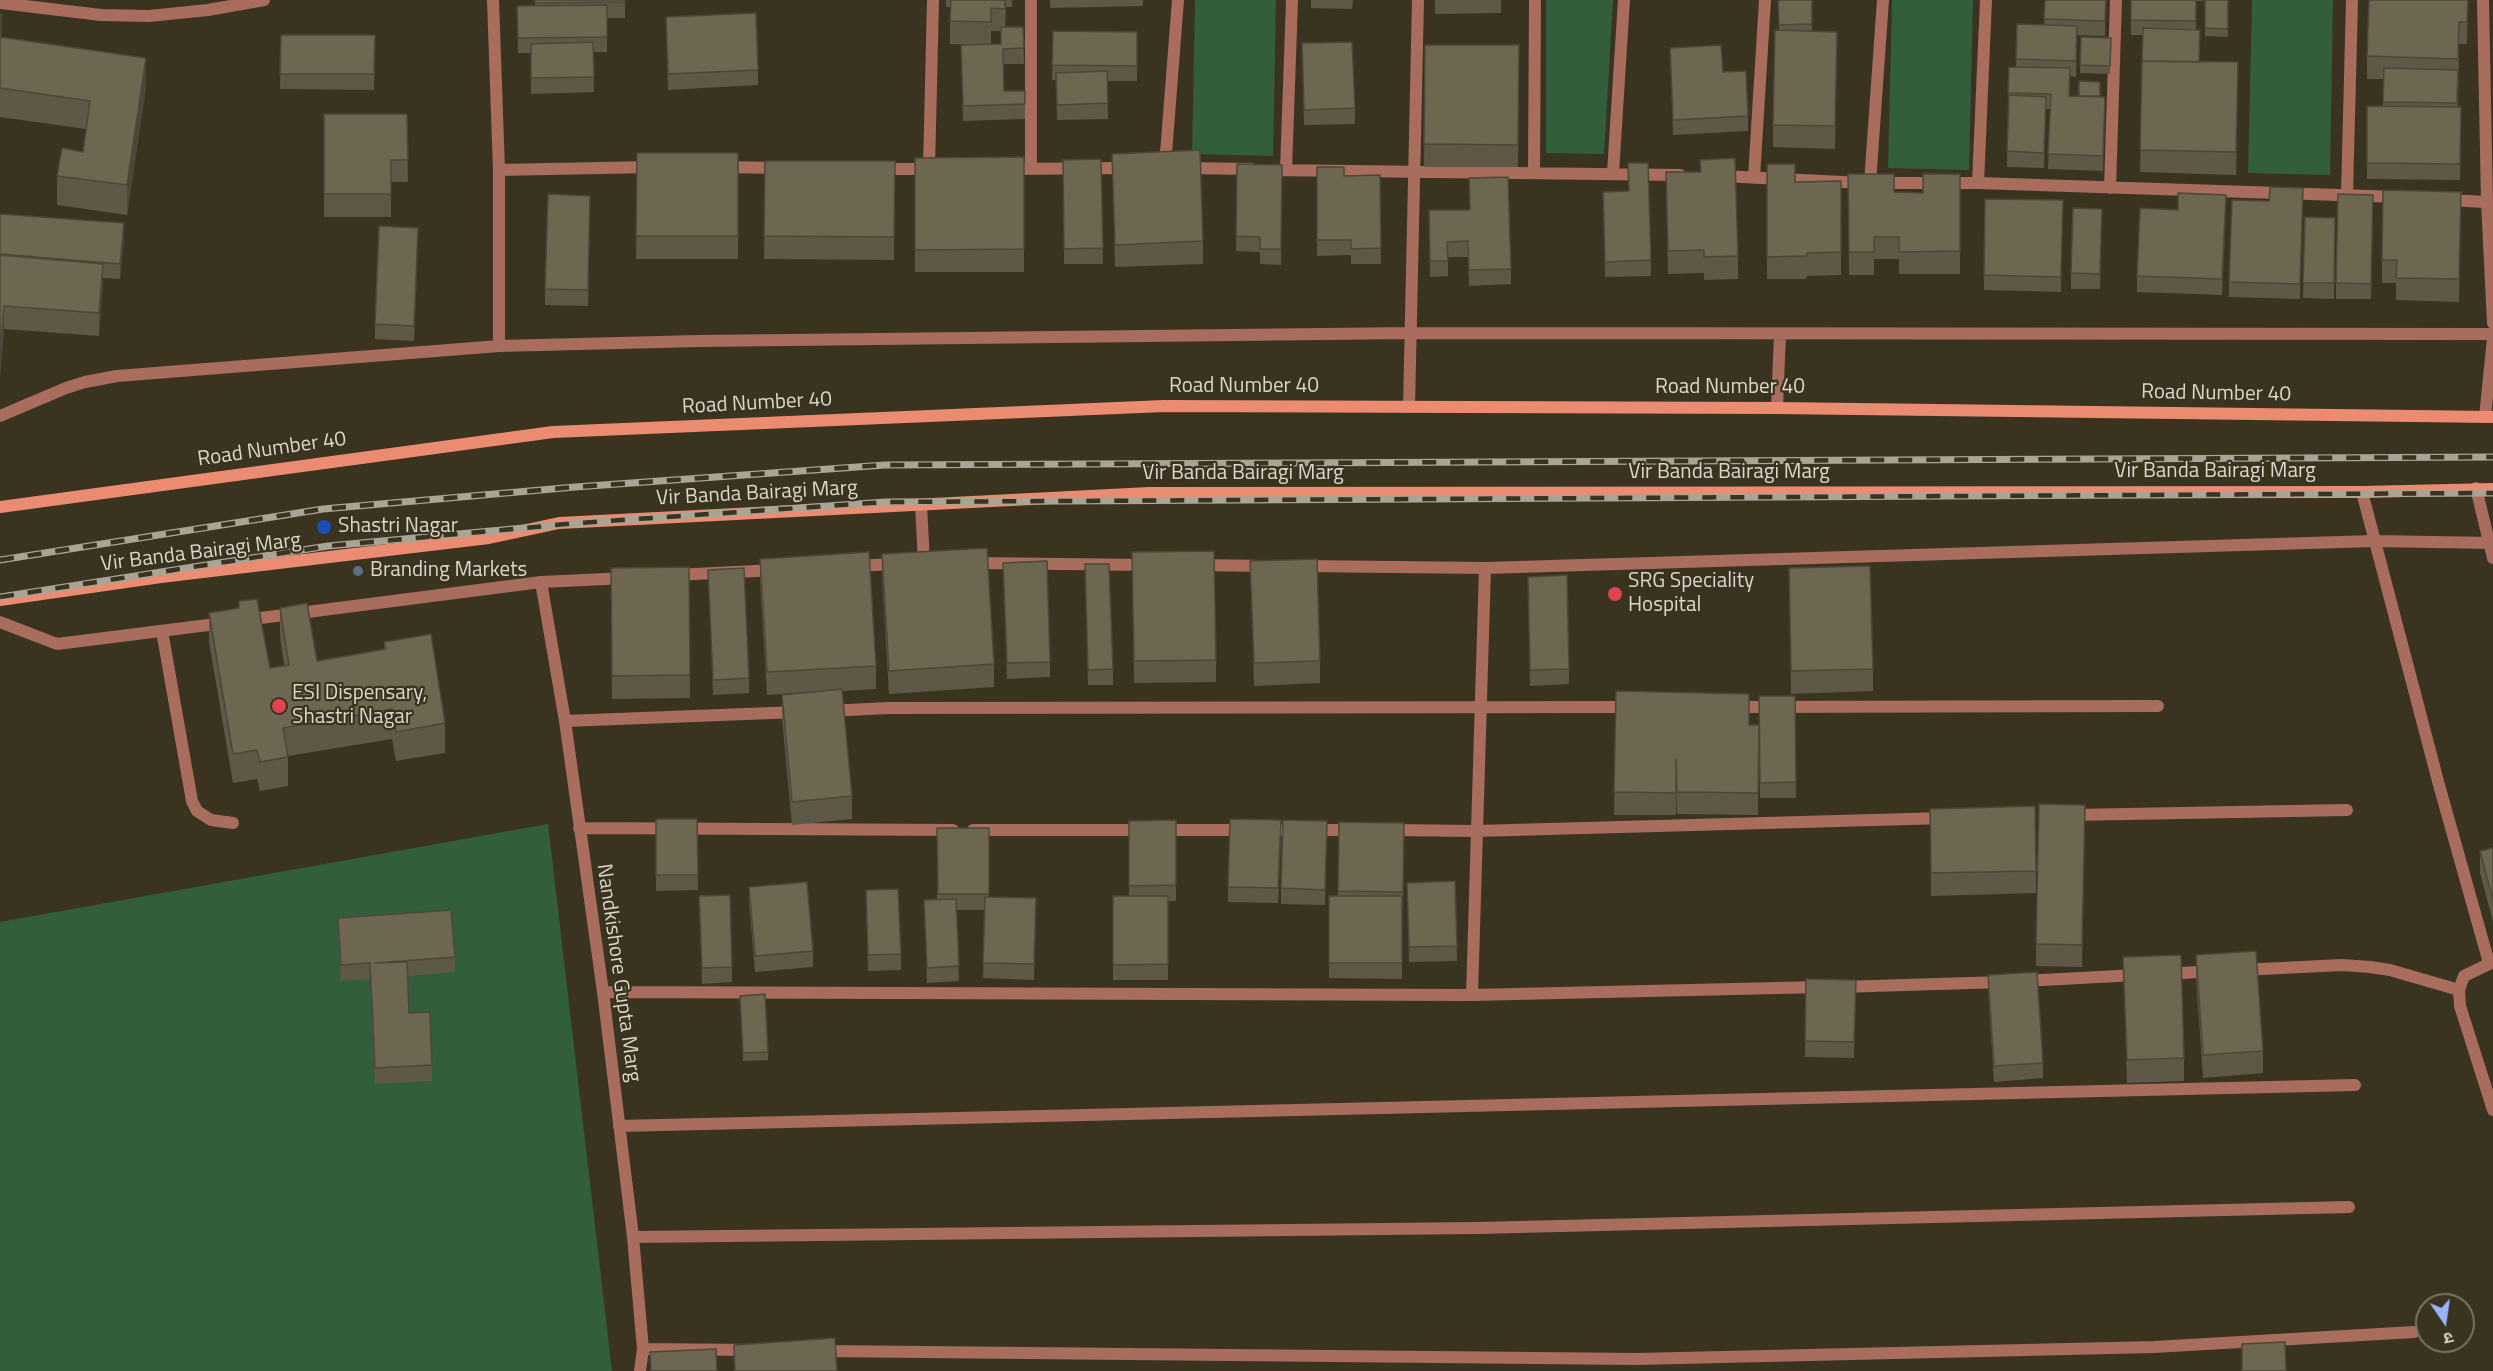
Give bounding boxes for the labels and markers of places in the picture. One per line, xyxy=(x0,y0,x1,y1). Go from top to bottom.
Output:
place label: Shastri Nagar xyxy=(338,514,458,540)
marker: Shastri Nagar xyxy=(315,518,333,536)
place label: Branding Markets xyxy=(370,558,527,584)
marker: Branding Markets xyxy=(351,564,365,578)
place label: SRG Speciality Hospital xyxy=(1628,569,1754,619)
marker: SRG Speciality Hospital xyxy=(1606,585,1624,603)
place label: ESI Dispensary, Shastri Nagar xyxy=(292,681,427,731)
marker: ESI Dispensary, Shastri Nagar xyxy=(270,697,288,715)

